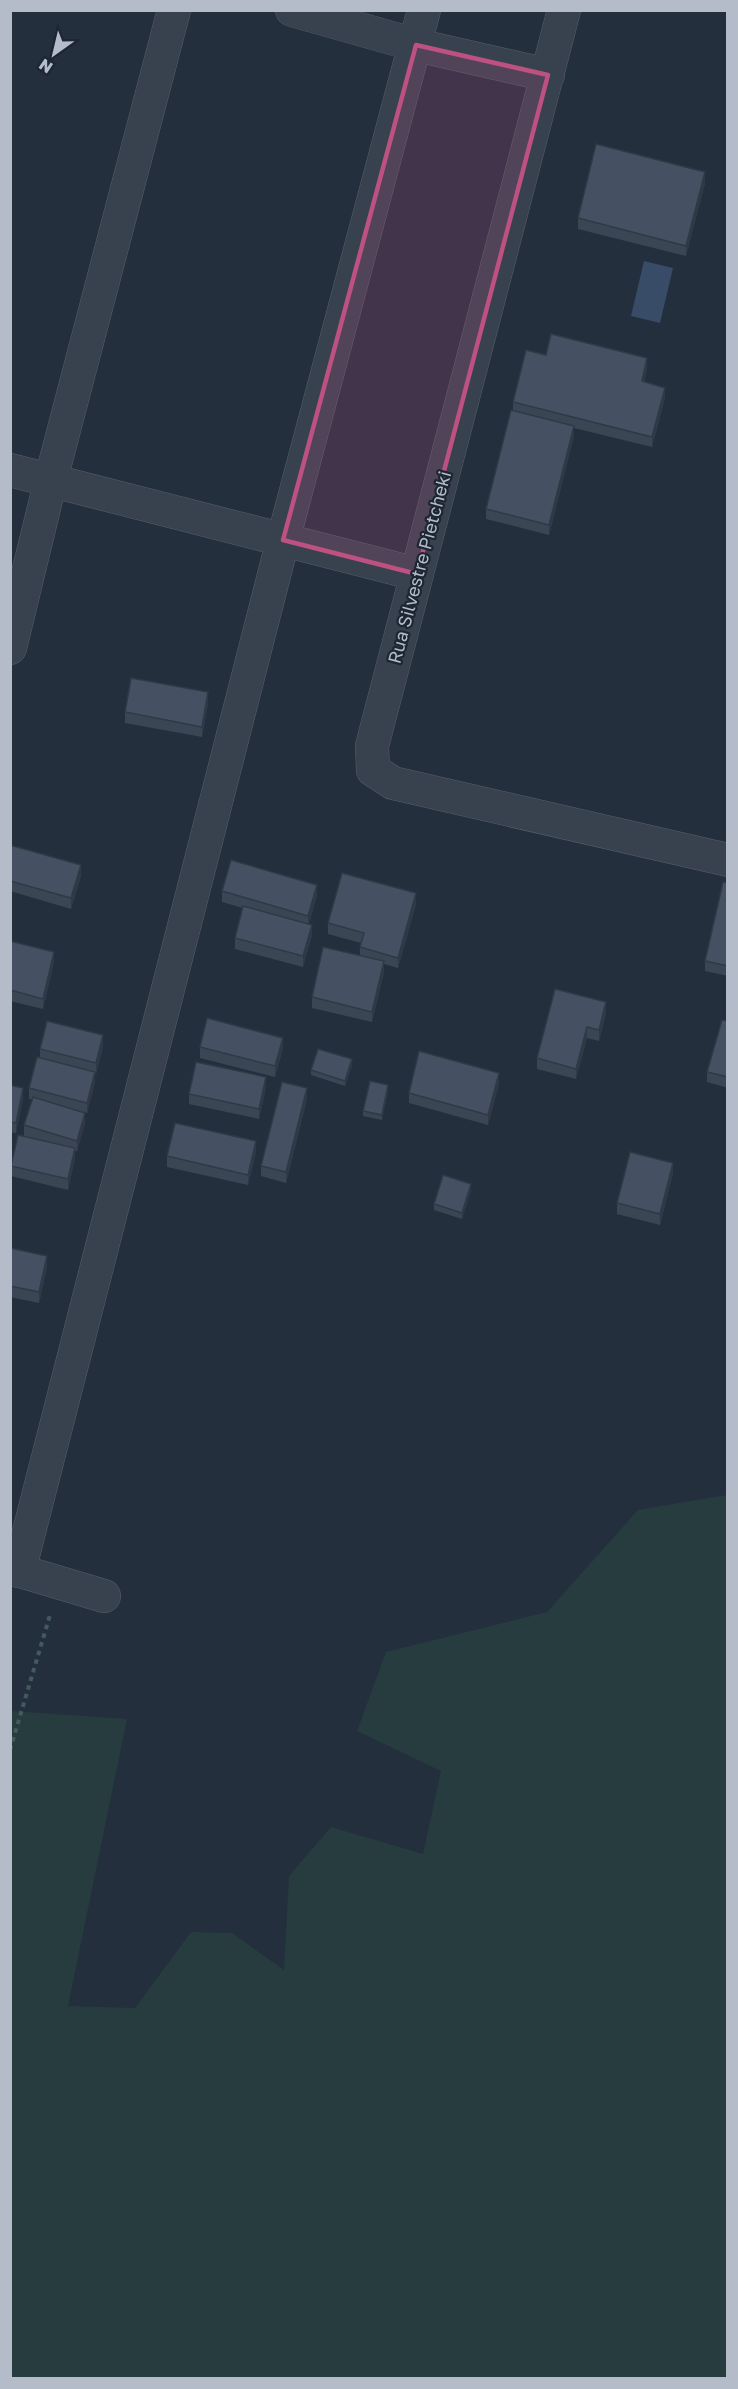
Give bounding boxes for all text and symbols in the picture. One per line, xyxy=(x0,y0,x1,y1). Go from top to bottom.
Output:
north arrow xyxy=(24,24,84,84)
text: N xyxy=(35,55,56,78)
street label: Rua Silvestre Pietcheki xyxy=(383,468,455,666)

